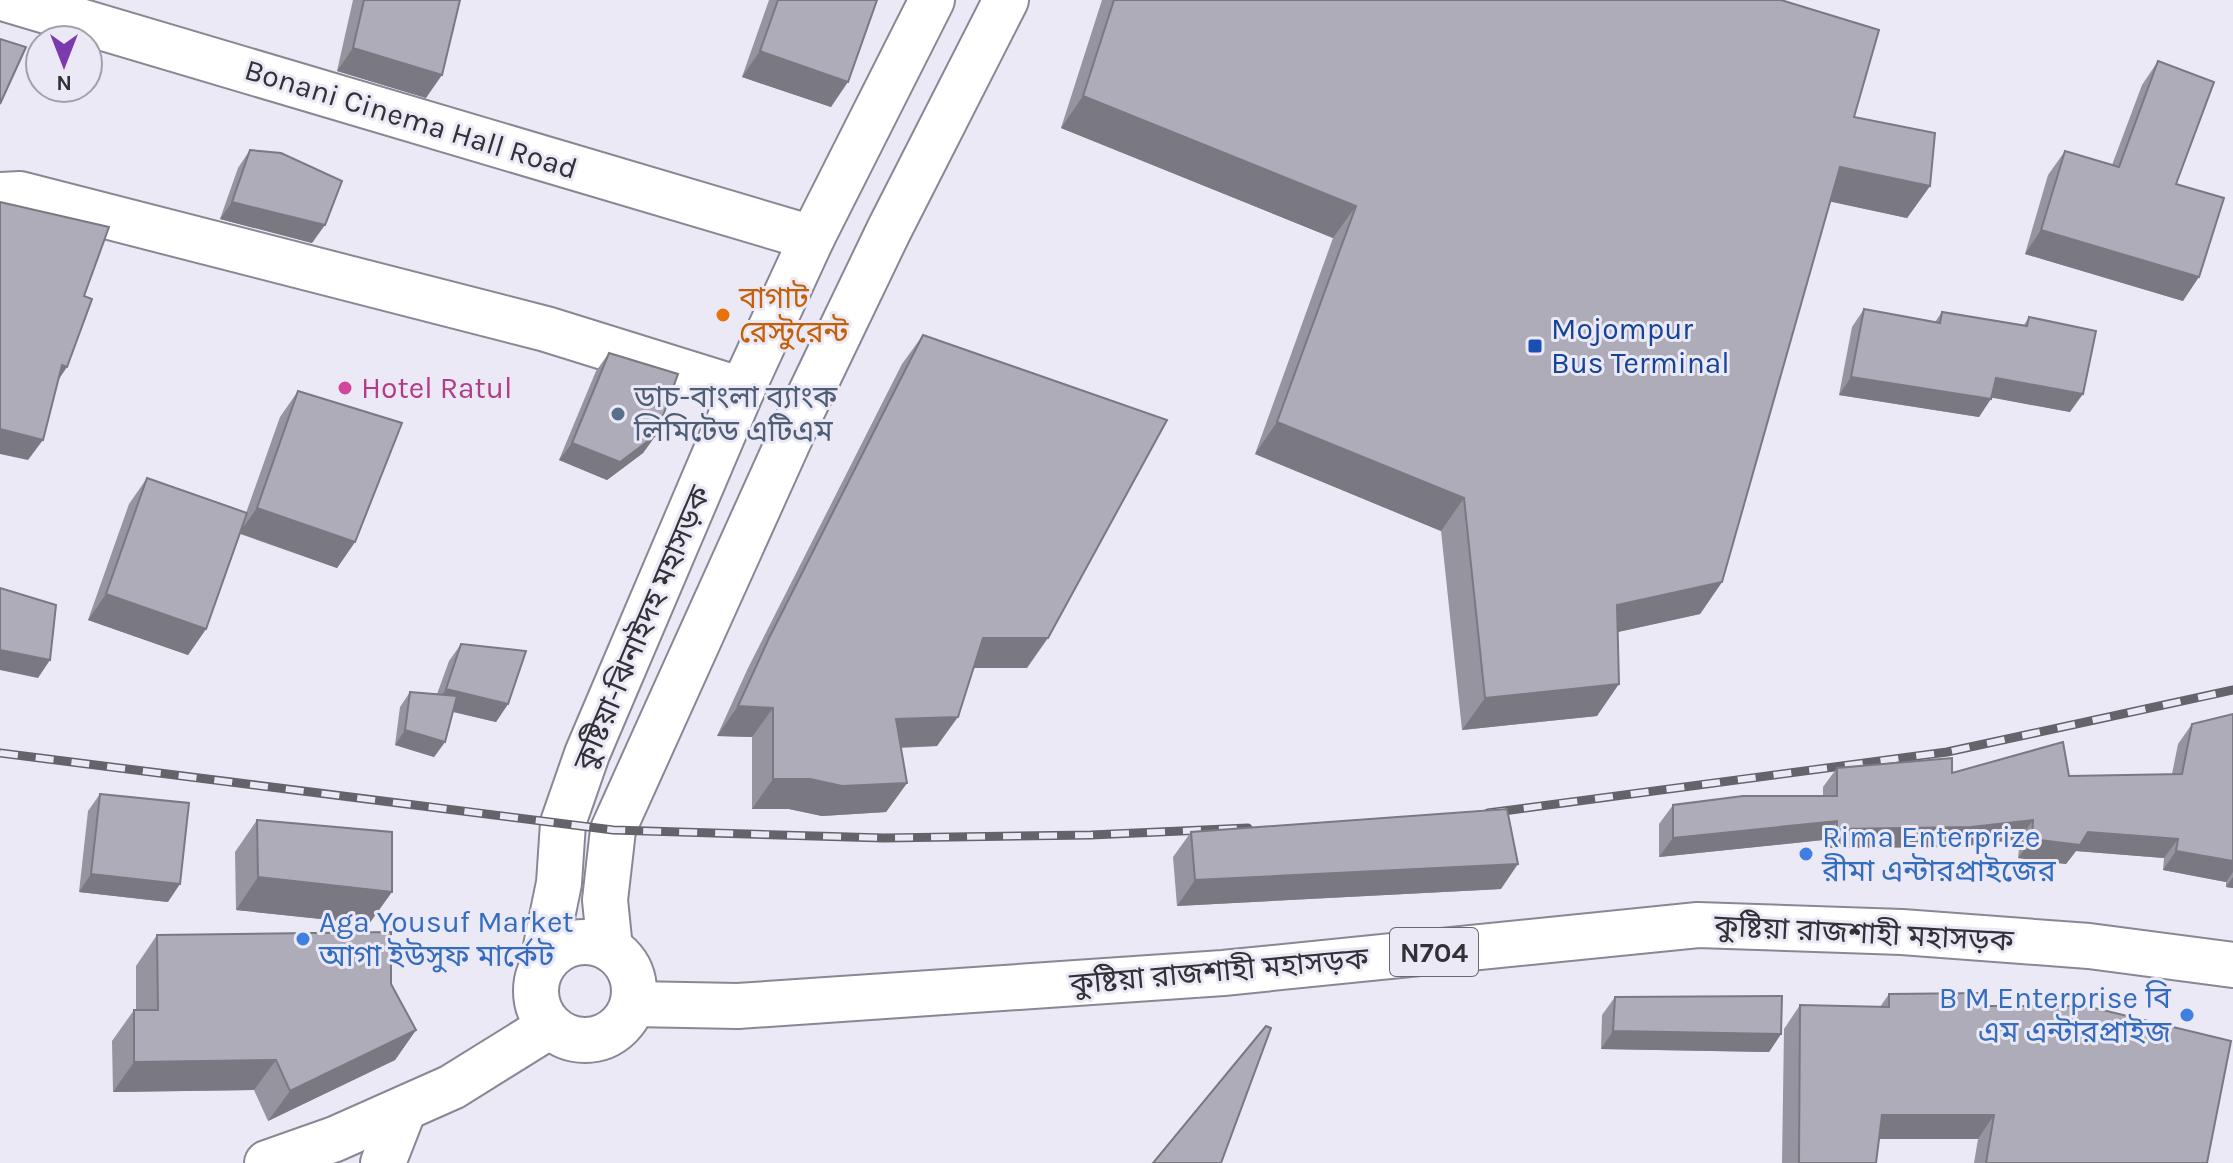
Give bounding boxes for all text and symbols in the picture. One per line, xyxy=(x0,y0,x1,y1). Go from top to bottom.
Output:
north arrow xyxy=(24,24,104,104)
street label: Bonani Cinema Hall Road xyxy=(240,51,582,187)
text: N xyxy=(56,70,72,96)
place label: বাগাট রেস্টুরেন্ট xyxy=(738,280,849,351)
marker: বাগাট রেস্টুরেন্ট xyxy=(714,306,732,324)
place label: Mojompur Bus Terminal xyxy=(1551,311,1730,381)
marker: Mojompur Bus Terminal xyxy=(1526,337,1544,355)
place label: Hotel Ratul xyxy=(361,370,512,406)
marker: Hotel Ratul xyxy=(336,379,354,397)
place label: ডাচ-বাংলা ব্যাংক লিমিটেড এটিএম xyxy=(633,379,838,449)
marker: ডাচ-বাংলা ব্যাংক লিমিটেড এটিএম xyxy=(609,405,627,423)
street label: কুষ্টিয়া-ঝিনাইদহ মহাসড়ক xyxy=(565,480,719,777)
place label: Rima Enterprize রীমা এন্টারপ্রাইজের xyxy=(1821,819,2057,889)
marker: Rima Enterprize রীমা এন্টারপ্রাইজের xyxy=(1797,845,1815,863)
place label: Aga Yousuf Market আগা ইউসুফ মার্কেট xyxy=(318,904,574,974)
street label: কুষ্টিয়া রাজশাহী মহাসড়ক xyxy=(1712,907,2015,959)
road number: N704 xyxy=(1390,928,1478,976)
marker: Aga Yousuf Market আগা ইউসুফ মার্কেট xyxy=(294,930,312,948)
street label: কুষ্টিয়া রাজশাহী মহাসড়ক xyxy=(1067,940,1371,1002)
place label: B M Enterprise বি এম এন্টারপ্রাইজ xyxy=(1939,980,2172,1050)
marker: B M Enterprise বি এম এন্টারপ্রাইজ xyxy=(2178,1006,2196,1024)

